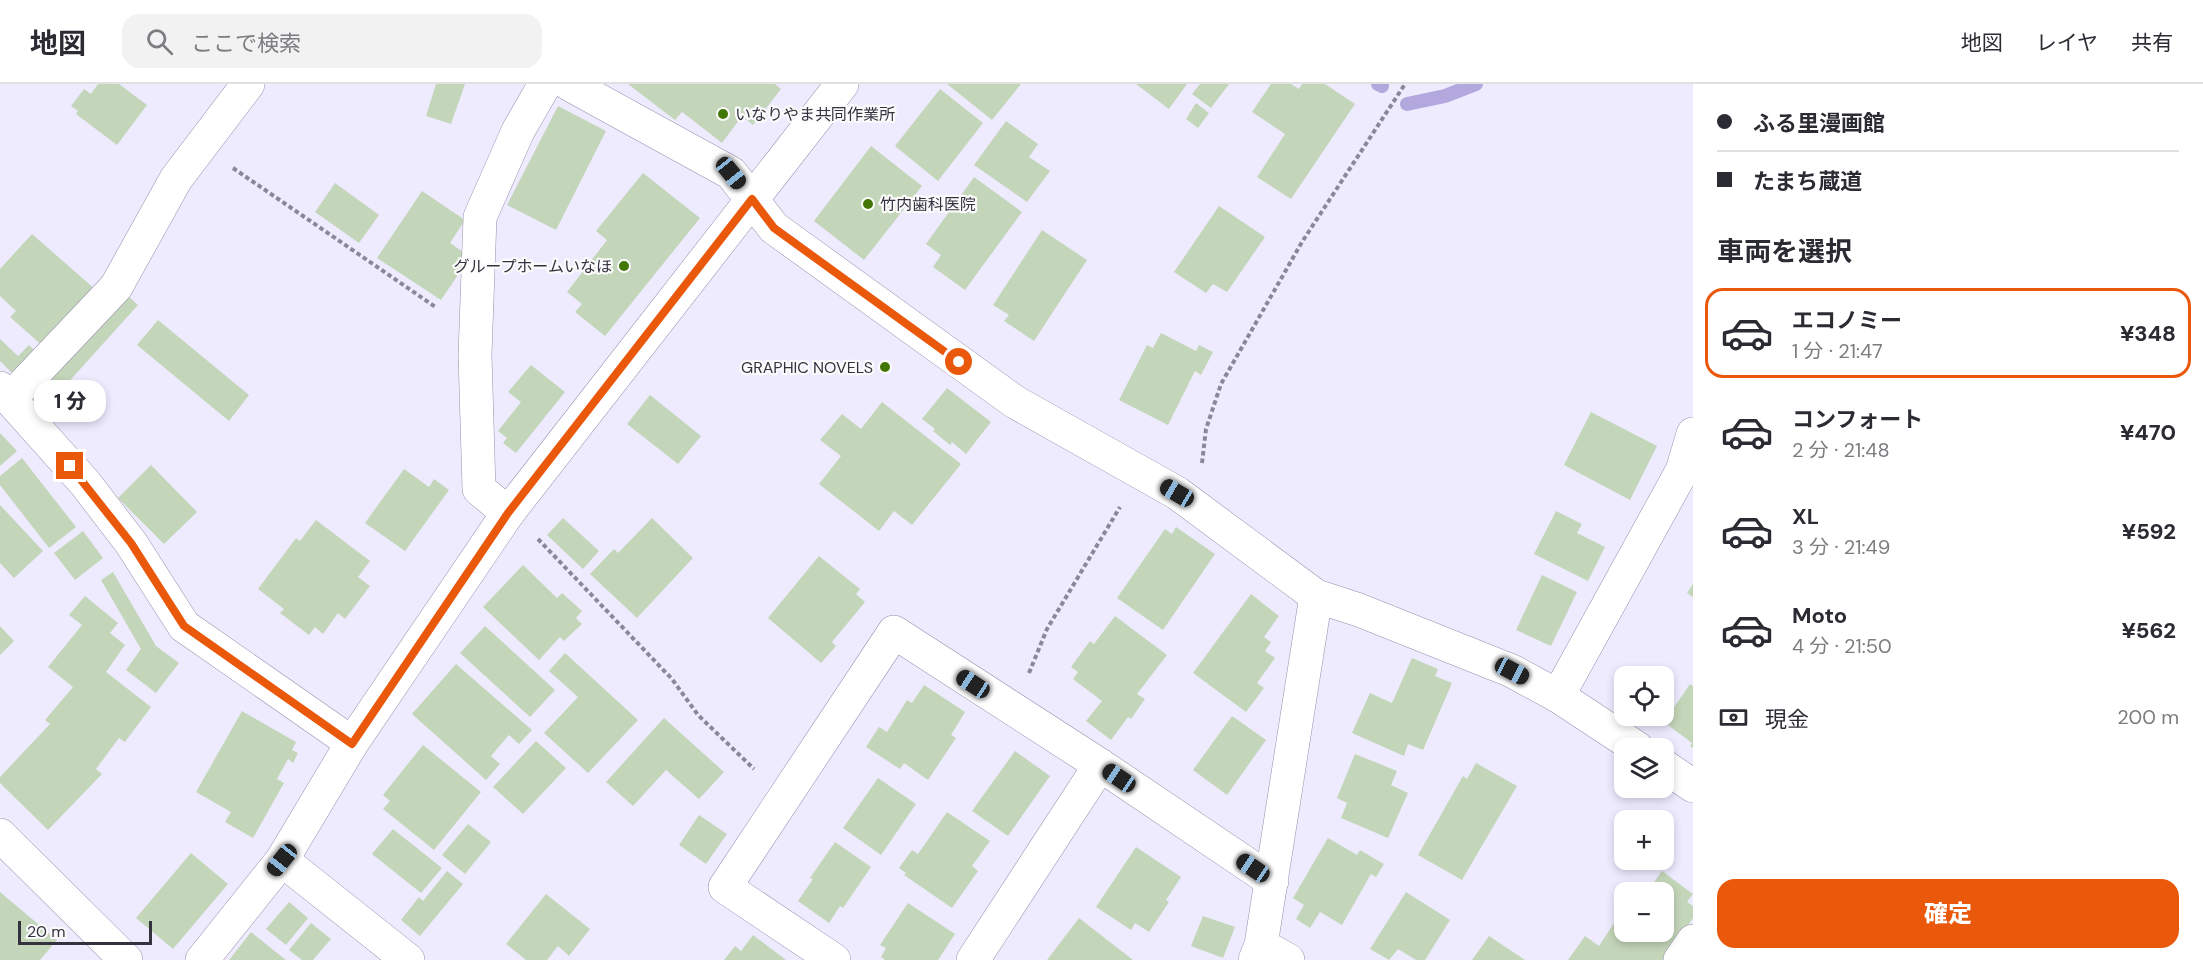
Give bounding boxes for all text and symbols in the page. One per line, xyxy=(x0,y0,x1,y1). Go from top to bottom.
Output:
search box xyxy=(122,14,542,68)
text: 地図 xyxy=(30,25,86,62)
icon: search xyxy=(143,25,176,58)
text: ここで検索 xyxy=(191,29,301,58)
text: 地図 xyxy=(1961,29,2003,57)
text: レイヤ xyxy=(2036,29,2098,57)
text: 共有 xyxy=(2131,29,2173,57)
place label: いなりやま共同作業所 xyxy=(735,104,895,125)
marker: いなりやま共同作業所 xyxy=(716,107,730,121)
text: ふる里漫画館 xyxy=(1753,109,1885,138)
car xyxy=(713,153,749,193)
text: たまち蔵道 xyxy=(1753,167,1862,196)
place label: 竹内歯科医院 xyxy=(880,194,976,215)
marker: 竹内歯科医院 xyxy=(861,197,875,211)
text: 車両を選択 xyxy=(1717,234,1852,269)
place label: グループホームいなほ xyxy=(453,256,612,277)
marker: グループホームいなほ xyxy=(617,259,631,273)
icon: car xyxy=(1720,306,1774,360)
text: エコノミー xyxy=(1792,306,1902,335)
text: ¥348 xyxy=(2120,319,2176,348)
text: 1 分 · 21:47 xyxy=(1792,338,1883,364)
route start xyxy=(945,348,972,375)
place label: GRAPHIC NOVELS xyxy=(741,357,873,378)
marker: GRAPHIC NOVELS xyxy=(878,360,892,374)
callout: 1 分 xyxy=(34,379,106,421)
text: 1 分 xyxy=(54,388,86,414)
icon: car xyxy=(1720,405,1774,459)
text: コンフォート xyxy=(1792,405,1923,434)
text: ¥470 xyxy=(2120,418,2176,447)
text: 2 分 · 21:48 xyxy=(1792,437,1890,463)
route end xyxy=(56,452,83,479)
car xyxy=(1157,476,1197,510)
text: XL xyxy=(1792,502,1819,531)
icon: car xyxy=(1720,504,1774,558)
text: ¥592 xyxy=(2122,517,2176,546)
text: 3 分 · 21:49 xyxy=(1792,534,1890,560)
text: Moto xyxy=(1792,601,1847,630)
icon: car xyxy=(1720,603,1774,657)
text: ¥562 xyxy=(2121,616,2176,645)
text: 4 分 · 21:50 xyxy=(1792,633,1892,659)
car xyxy=(1492,655,1532,687)
map controls xyxy=(1614,666,1674,942)
button: locate xyxy=(1614,666,1674,726)
car xyxy=(953,667,993,701)
icon: cash xyxy=(1717,701,1750,734)
text: 200 m xyxy=(2117,704,2179,730)
text: 現金 xyxy=(1765,705,1809,734)
button: layers xyxy=(1614,738,1674,798)
car xyxy=(1099,760,1139,796)
button: + xyxy=(1614,810,1674,870)
car xyxy=(264,840,300,880)
car xyxy=(1233,850,1273,886)
button: 確定 xyxy=(1717,879,2179,948)
button: − xyxy=(1614,882,1674,942)
scale bar xyxy=(18,918,152,946)
text: 20 m xyxy=(27,921,66,942)

